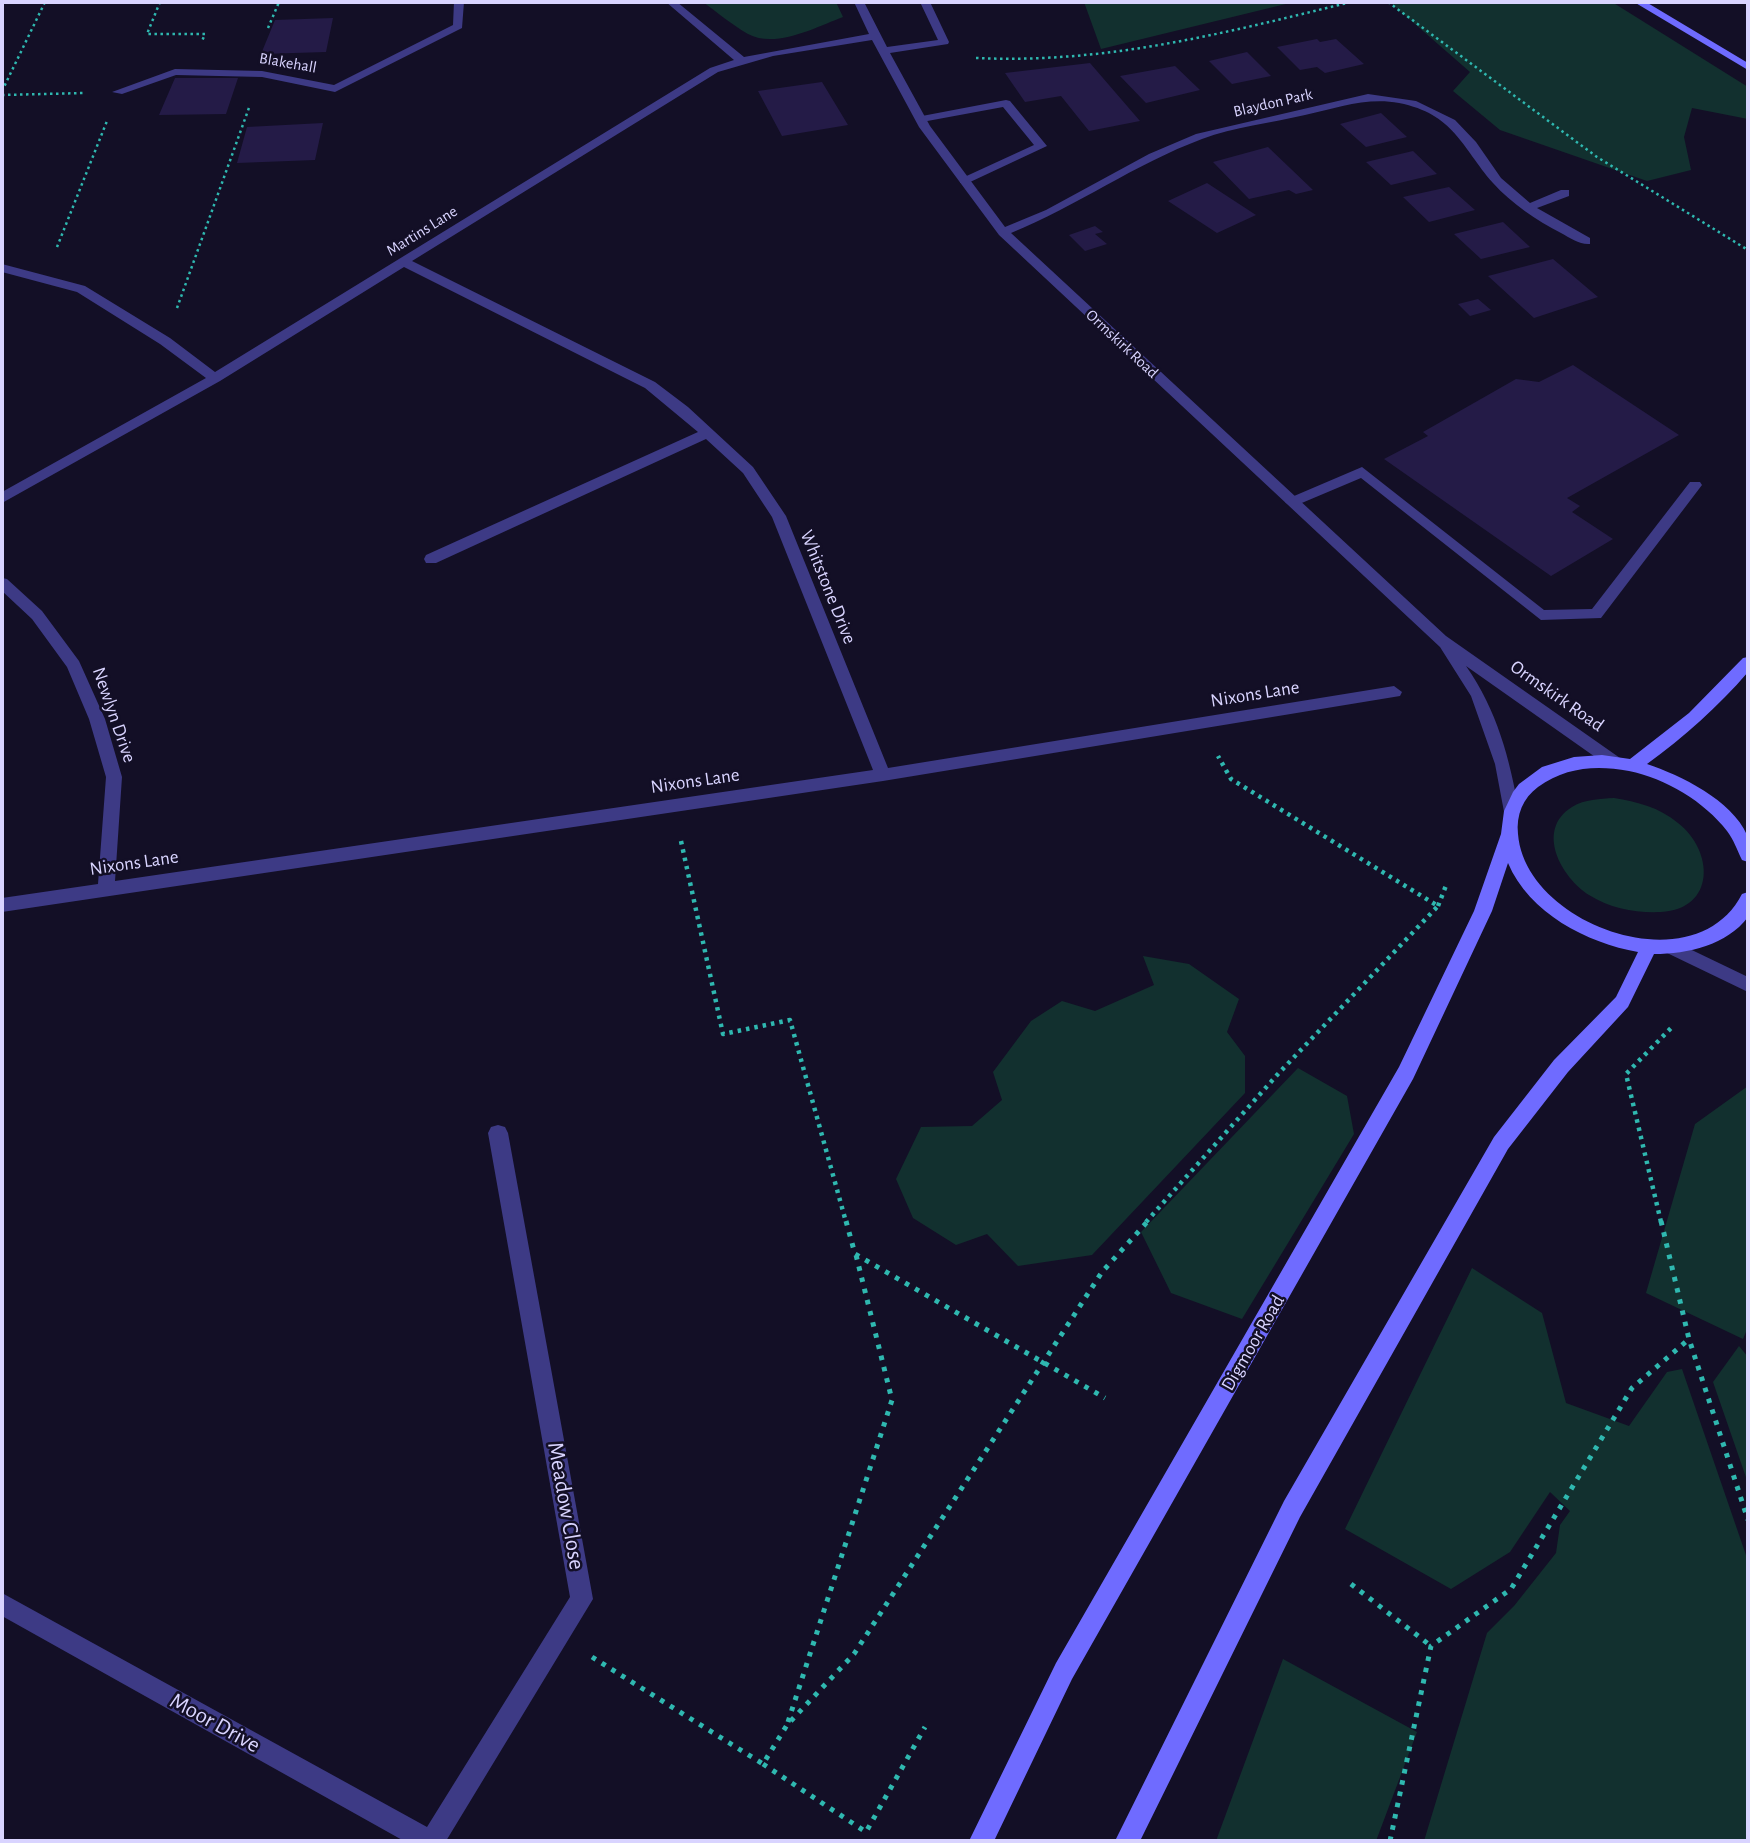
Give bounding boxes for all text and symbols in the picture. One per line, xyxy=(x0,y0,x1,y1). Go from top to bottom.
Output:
street label: Blakehall xyxy=(258,49,318,77)
street label: Blaydon Park xyxy=(1231,85,1315,121)
street label: Martins Lane xyxy=(383,202,461,260)
street label: Ormskirk Road xyxy=(1082,306,1162,382)
street label: Whitstone Drive xyxy=(795,527,861,647)
street label: Ormskirk Road xyxy=(1506,655,1608,737)
street label: Newlyn Drive xyxy=(87,664,141,766)
street label: Nixons Lane xyxy=(1209,676,1301,712)
street label: Nixons Lane xyxy=(649,763,741,799)
street label: Nixons Lane xyxy=(88,845,180,881)
street label: Digmoor Road xyxy=(1216,1291,1290,1395)
street label: Meadow Close xyxy=(541,1440,591,1572)
street label: Moor Drive xyxy=(165,1687,265,1759)

